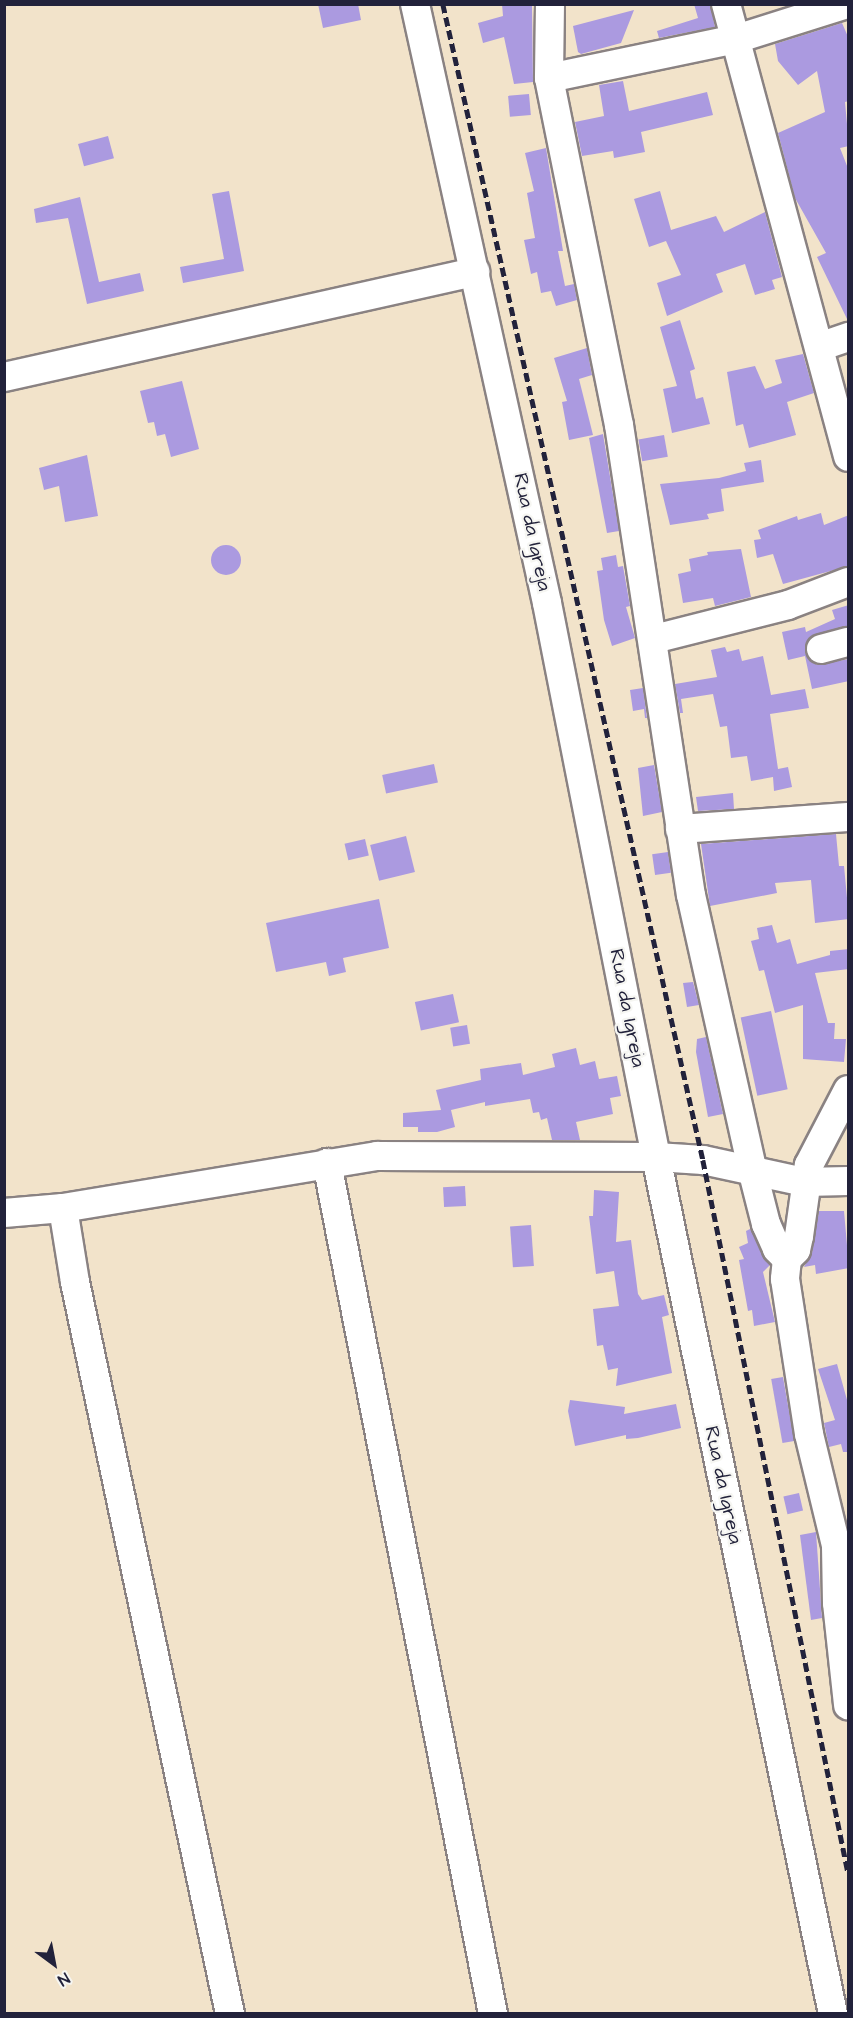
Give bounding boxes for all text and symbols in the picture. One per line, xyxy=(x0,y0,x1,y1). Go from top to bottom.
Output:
street label: Rua da Igreja xyxy=(508,471,556,593)
street label: Rua da Igreja xyxy=(604,947,650,1069)
street label: Rua da Igreja xyxy=(699,1424,747,1546)
north arrow xyxy=(24,1934,84,1994)
text: N xyxy=(53,1967,74,1991)

